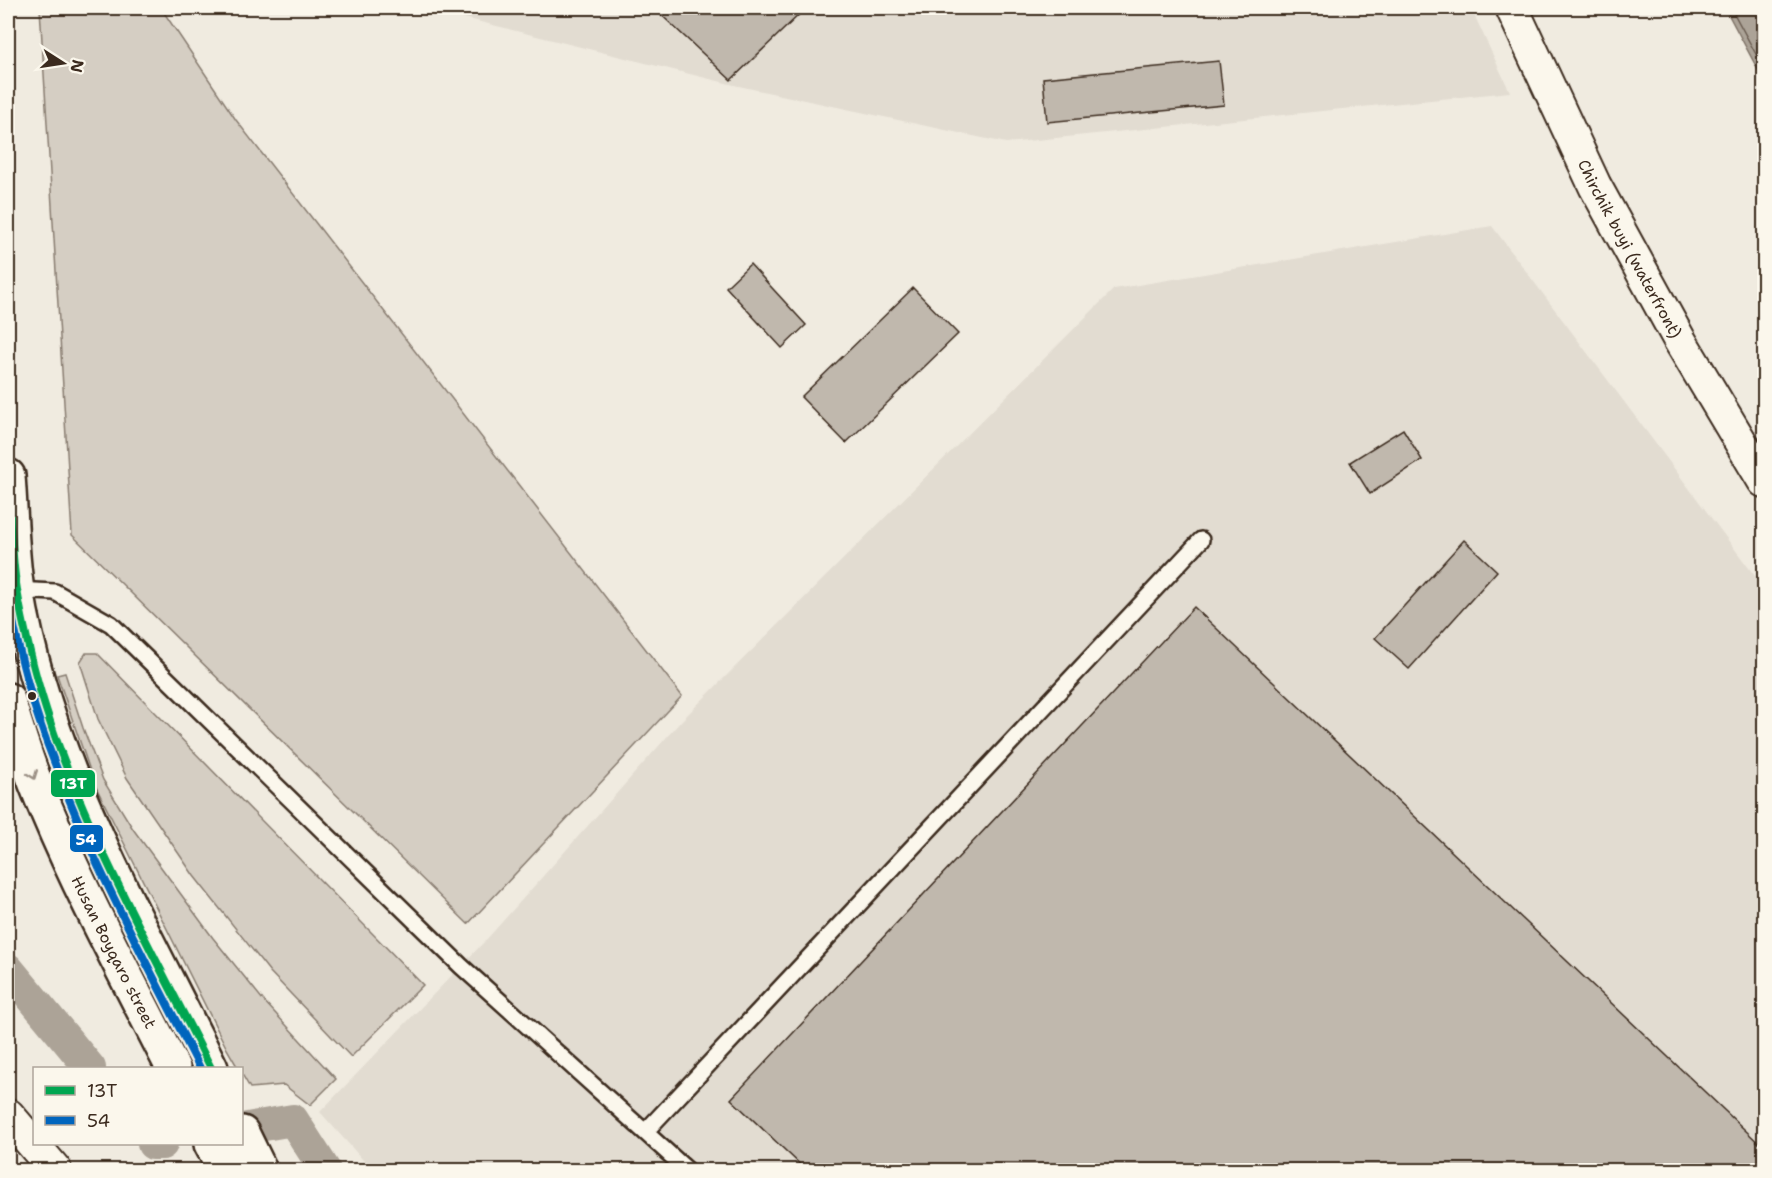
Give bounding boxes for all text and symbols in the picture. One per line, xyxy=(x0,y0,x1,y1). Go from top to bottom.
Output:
north arrow xyxy=(33,33,93,93)
text: N xyxy=(66,58,89,74)
street label: Chirchik buyi (waterfront) xyxy=(1573,156,1686,342)
unlabelled marker xyxy=(26,690,38,702)
one-way arrow xyxy=(26,769,38,780)
line badge: 13Т xyxy=(50,769,96,798)
text: 13Т xyxy=(59,773,87,794)
line badge: 54 xyxy=(69,824,104,853)
text: 54 xyxy=(75,829,97,850)
street label: Husan Boyqaro street xyxy=(66,872,161,1032)
legend xyxy=(33,1067,243,1145)
text: 13Т xyxy=(87,1079,117,1103)
text: 54 xyxy=(87,1109,110,1133)

